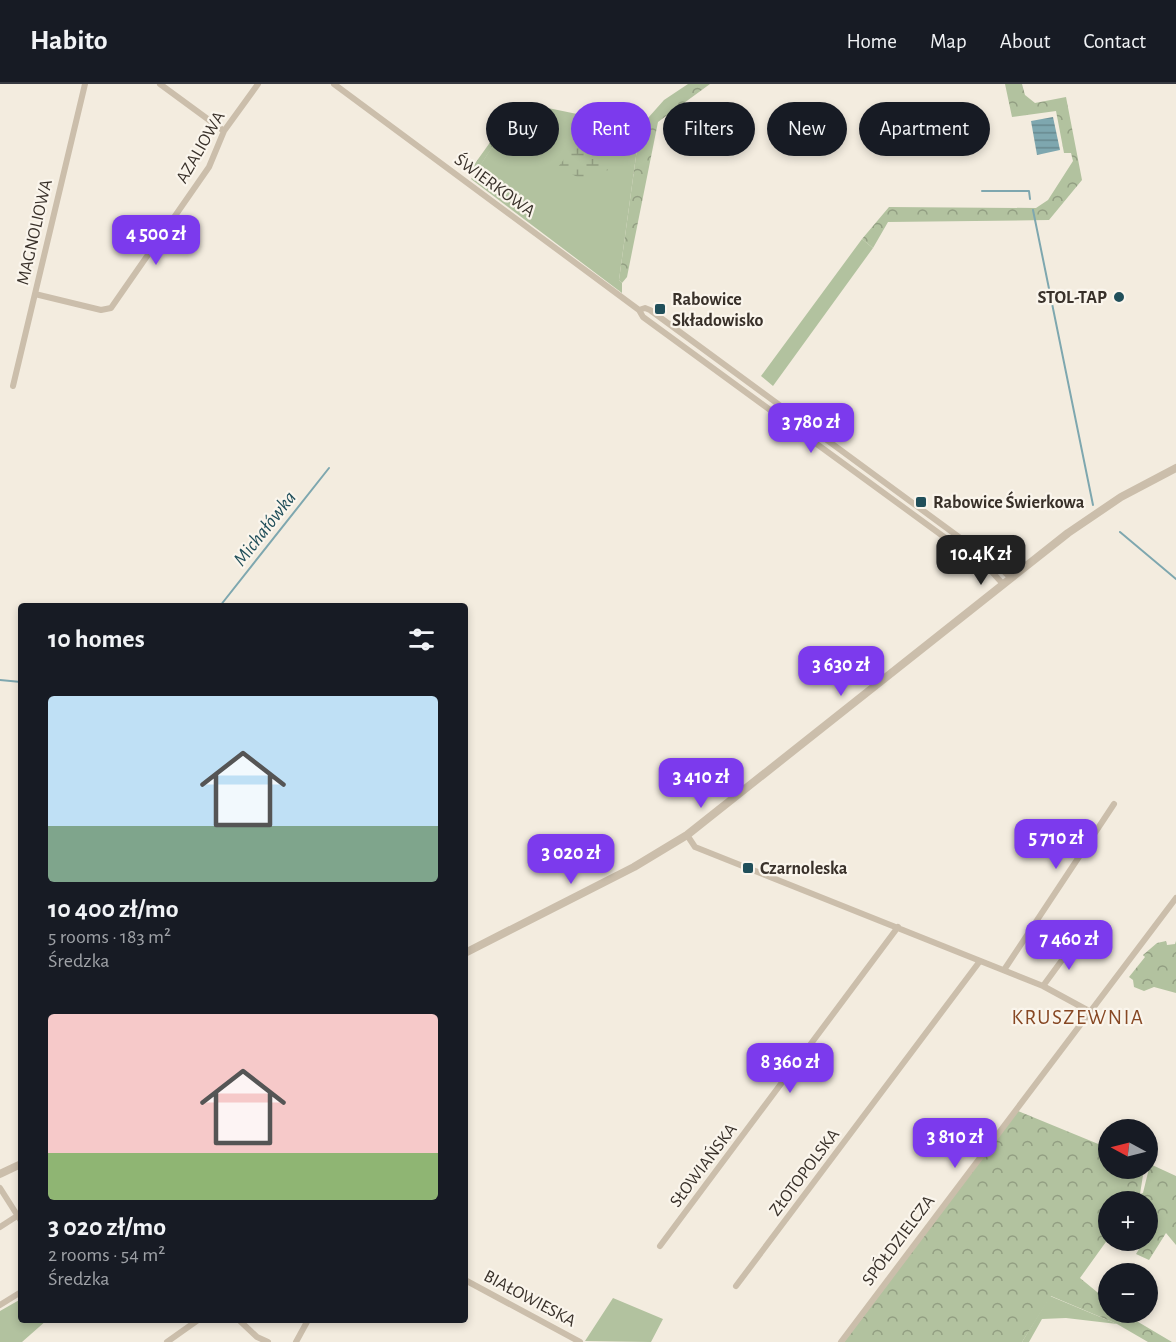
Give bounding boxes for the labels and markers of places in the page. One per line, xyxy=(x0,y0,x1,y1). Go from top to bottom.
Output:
pin: 4 500 zł xyxy=(94,215,218,266)
place label: STOL-TAP xyxy=(1037,289,1107,307)
marker: STOL-TAP xyxy=(1112,290,1126,304)
place label: Rabowice Składowisko xyxy=(672,291,764,330)
marker: Rabowice Składowisko xyxy=(653,302,667,316)
pin: 3 780 zł xyxy=(749,403,873,454)
place label: Rabowice Świerkowa xyxy=(933,491,1085,512)
marker: Rabowice Świerkowa xyxy=(914,495,928,509)
pin: 10.4K zł xyxy=(919,535,1043,586)
pin: 3 630 zł xyxy=(779,646,903,697)
pin: 3 410 zł xyxy=(639,758,763,809)
pin: 5 710 zł xyxy=(994,819,1118,870)
pin: 3 020 zł xyxy=(509,834,633,885)
place label: Czarnoleska xyxy=(760,860,848,878)
marker: Czarnoleska xyxy=(741,861,755,875)
pin: 7 460 zł xyxy=(1007,920,1131,971)
pin: 8 360 zł xyxy=(728,1043,852,1094)
pin: 3 810 zł xyxy=(893,1118,1017,1169)

